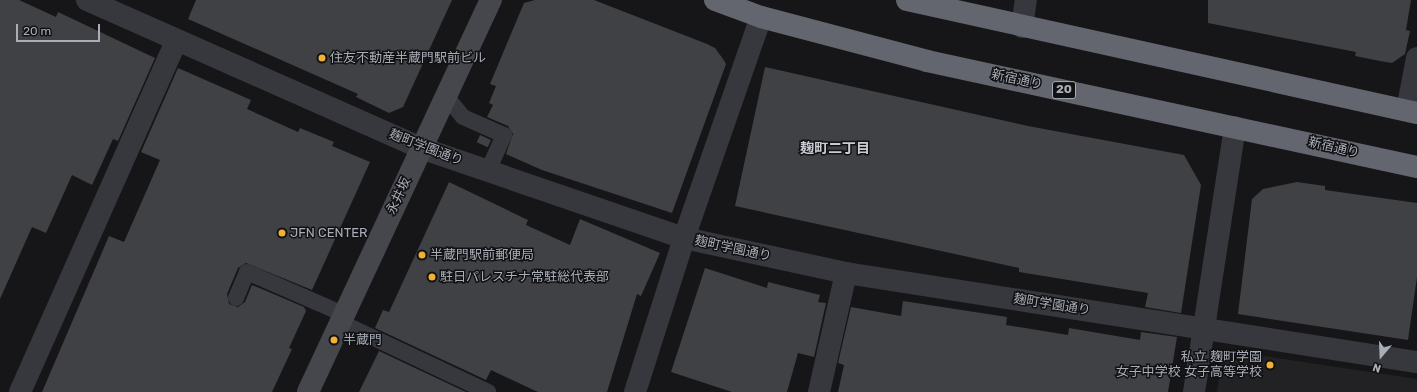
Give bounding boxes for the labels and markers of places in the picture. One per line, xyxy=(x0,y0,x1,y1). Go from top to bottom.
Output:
place label: 住友不動産半蔵門駅前ビル xyxy=(330,50,486,66)
marker: 住友不動産半蔵門駅前ビル xyxy=(317,53,327,63)
place label: JFN CENTER xyxy=(290,225,368,241)
marker: JFN CENTER xyxy=(277,228,287,238)
place label: 半蔵門駅前郵便局 xyxy=(430,247,534,263)
marker: 半蔵門駅前郵便局 xyxy=(417,250,427,260)
place label: 駐日パレスチナ常駐総代表部 xyxy=(440,269,609,285)
marker: 駐日パレスチナ常駐総代表部 xyxy=(427,272,437,282)
place label: 半蔵門 xyxy=(343,332,382,348)
marker: 半蔵門 xyxy=(328,334,340,346)
place label: 私立 麹町学園 女子中学校 女子高等学校 xyxy=(1116,350,1262,381)
marker: 私立 麹町学園 女子中学校 女子高等学校 xyxy=(1265,360,1275,370)

